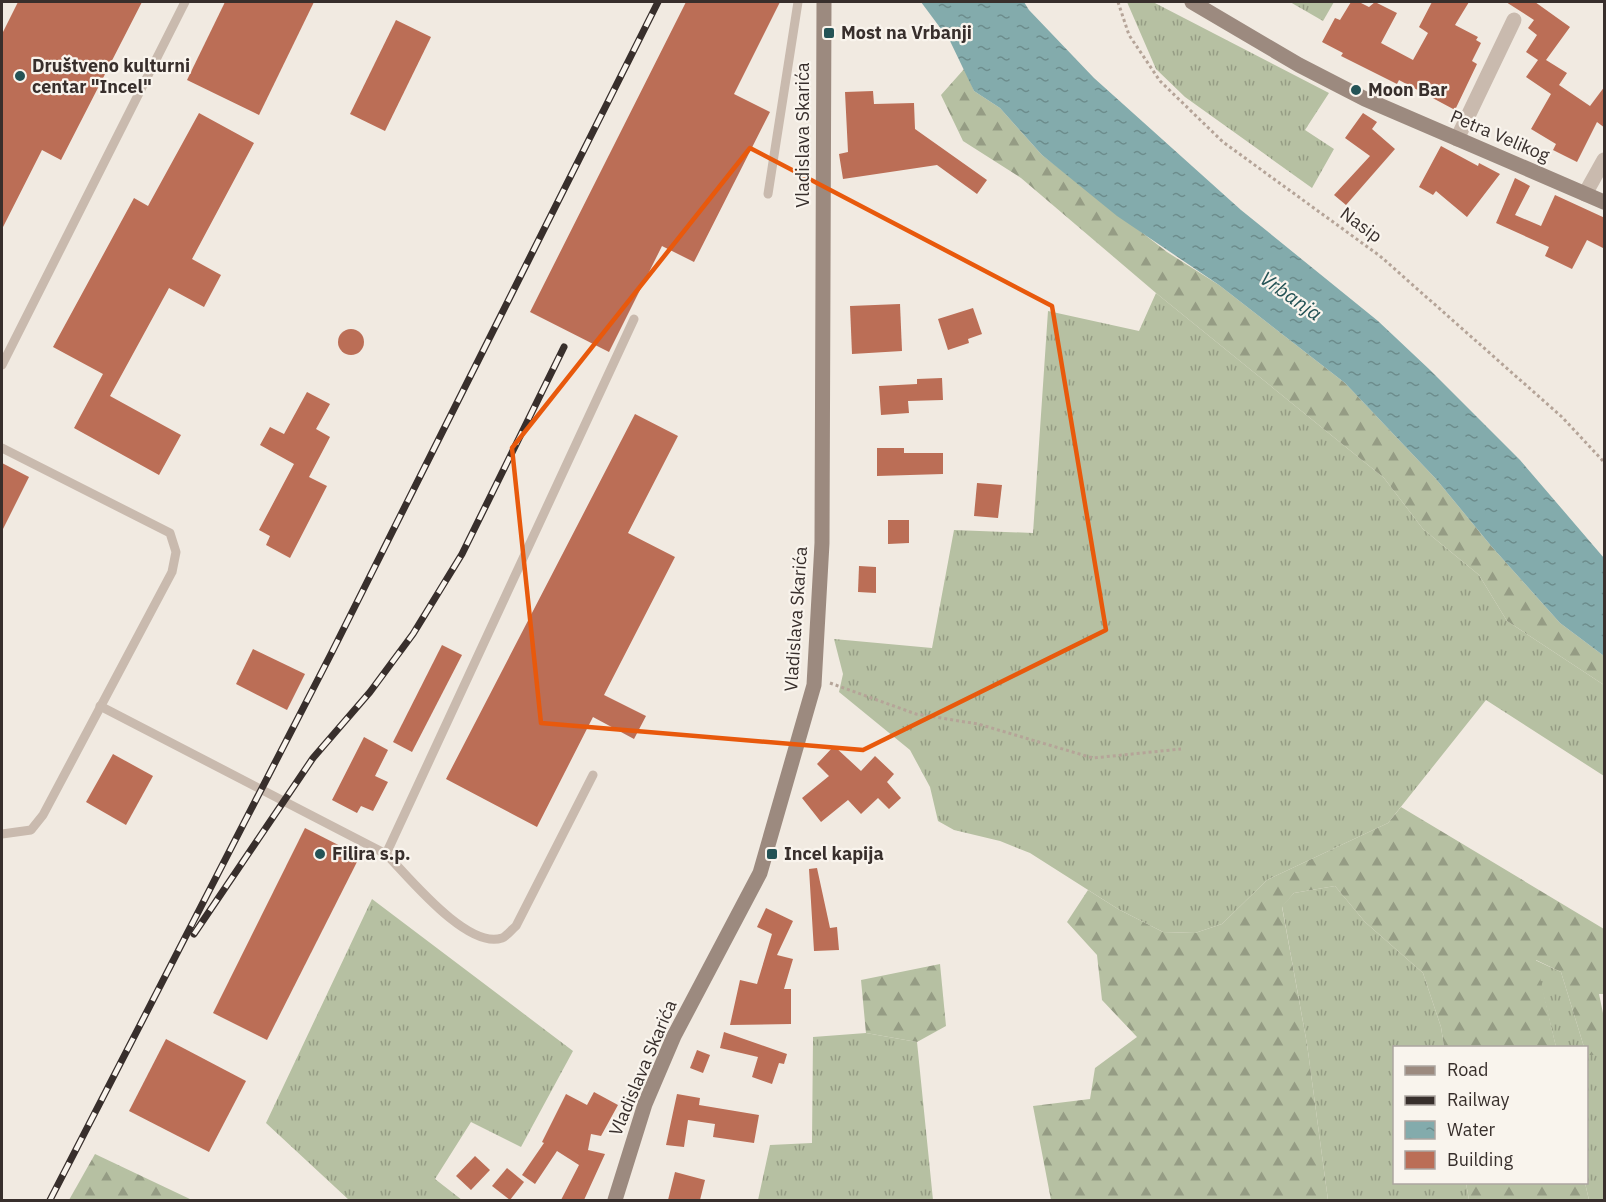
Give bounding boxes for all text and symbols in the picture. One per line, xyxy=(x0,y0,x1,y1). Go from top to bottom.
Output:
place label: Most na Vrbanji xyxy=(841,21,972,44)
marker: Most na Vrbanji xyxy=(822,26,836,40)
place label: Društveno kulturni centar "Incel" xyxy=(32,54,190,98)
street label: Vladislava Skarića xyxy=(791,62,814,208)
marker: Društveno kulturni centar "Incel" xyxy=(13,69,27,83)
place label: Moon Bar xyxy=(1368,78,1448,101)
marker: Moon Bar xyxy=(1349,83,1363,97)
street label: Petra Velikog xyxy=(1447,104,1554,167)
street label: Nasip xyxy=(1336,202,1387,247)
water label: Vrbanja xyxy=(1255,264,1328,327)
street label: Vladislava Skarića xyxy=(779,545,812,692)
place label: Filira s.p. xyxy=(332,842,411,865)
place label: Incel kapija xyxy=(784,842,884,865)
marker: Filira s.p. xyxy=(313,847,327,861)
marker: Incel kapija xyxy=(765,847,779,861)
street label: Vladislava Skarića xyxy=(604,996,682,1139)
legend xyxy=(1393,1046,1588,1184)
text: Road xyxy=(1447,1058,1488,1081)
text: Railway xyxy=(1447,1088,1509,1111)
text: Water xyxy=(1447,1118,1496,1141)
text: Building xyxy=(1447,1148,1514,1171)

